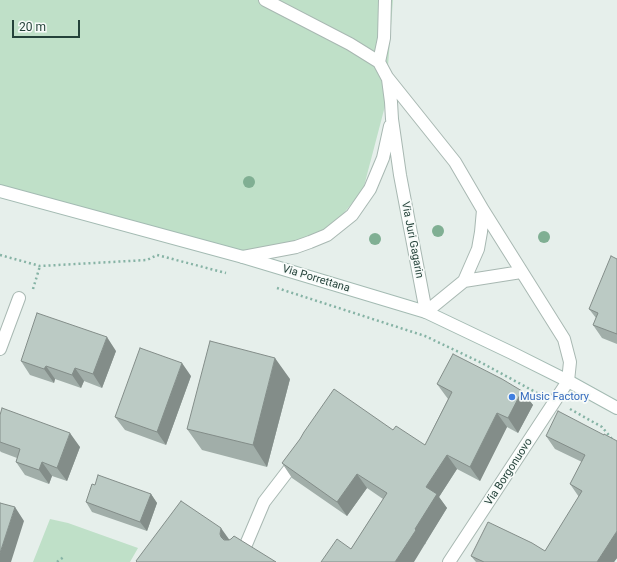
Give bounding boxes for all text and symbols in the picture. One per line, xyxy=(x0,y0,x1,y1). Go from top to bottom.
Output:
scale bar xyxy=(14,12,82,38)
text: 20 m xyxy=(19,20,46,34)
street label: Via Juri Gagarin xyxy=(398,201,426,279)
street label: Via Porrettana xyxy=(281,262,351,296)
place label: Music Factory xyxy=(520,390,589,404)
marker: Music Factory xyxy=(507,392,517,402)
street label: Via Borgonuovo xyxy=(482,436,536,508)

